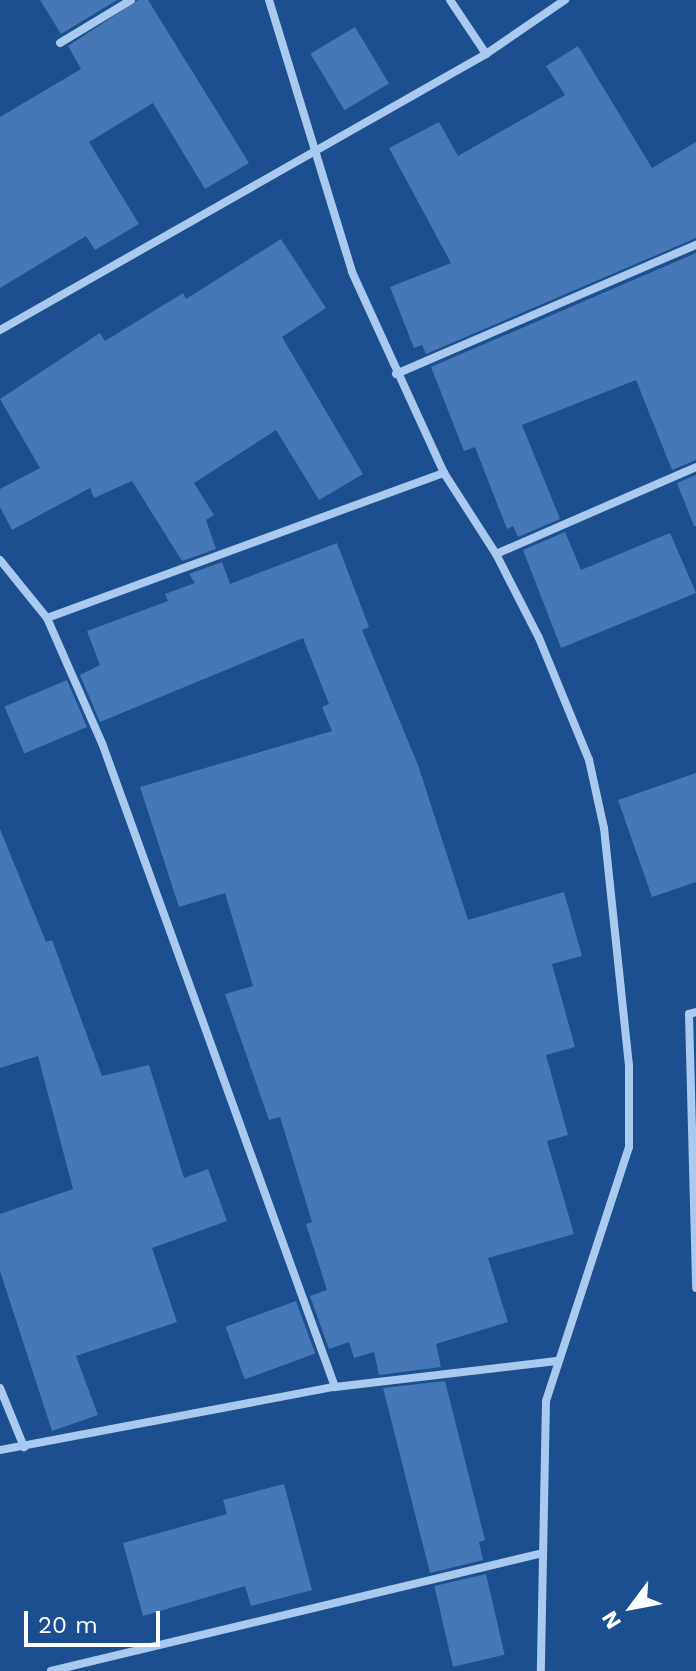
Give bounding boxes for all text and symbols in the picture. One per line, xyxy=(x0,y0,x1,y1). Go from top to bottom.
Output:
north arrow xyxy=(592,1567,672,1647)
scale bar xyxy=(28,1595,164,1645)
text: N xyxy=(596,1606,626,1634)
text: 20 m xyxy=(38,1611,98,1639)

